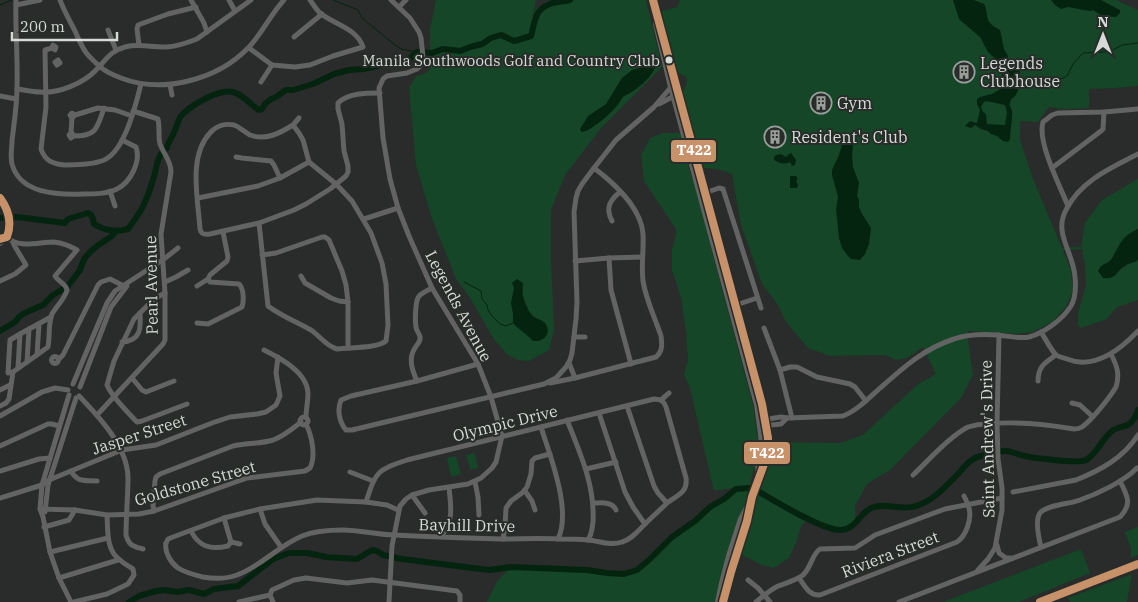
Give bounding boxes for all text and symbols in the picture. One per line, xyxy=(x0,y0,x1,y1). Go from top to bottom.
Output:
scale bar xyxy=(12,10,118,42)
north arrow xyxy=(1078,10,1128,60)
text: N xyxy=(1097,13,1109,31)
text: 200 m xyxy=(20,17,65,36)
place label: Manila Southwoods Golf and Country Club xyxy=(362,51,660,70)
place label: Legends Clubhouse xyxy=(980,53,1060,91)
marker: Manila Southwoods Golf and Country Club xyxy=(664,55,674,65)
building icon: Legends Clubhouse xyxy=(952,60,976,84)
building icon: Gym xyxy=(809,91,833,115)
place label: Gym xyxy=(837,93,872,113)
building icon: Resident's Club xyxy=(763,125,787,149)
place label: Resident's Club xyxy=(791,127,907,147)
line badge: T422 xyxy=(670,139,717,163)
text: T422 xyxy=(676,141,712,159)
street label: Pearl Avenue xyxy=(140,235,162,335)
street label: Legends Avenue xyxy=(421,247,497,365)
street label: Saint Andrew's Drive xyxy=(976,360,998,518)
street label: Olympic Drive xyxy=(451,400,559,446)
street label: Jasper Street xyxy=(89,409,189,459)
line badge: T422 xyxy=(743,441,791,465)
text: T422 xyxy=(749,444,785,462)
street label: Goldstone Street xyxy=(132,456,258,510)
street label: Bayhill Drive xyxy=(419,514,515,536)
street label: Riviera Street xyxy=(839,526,942,582)

